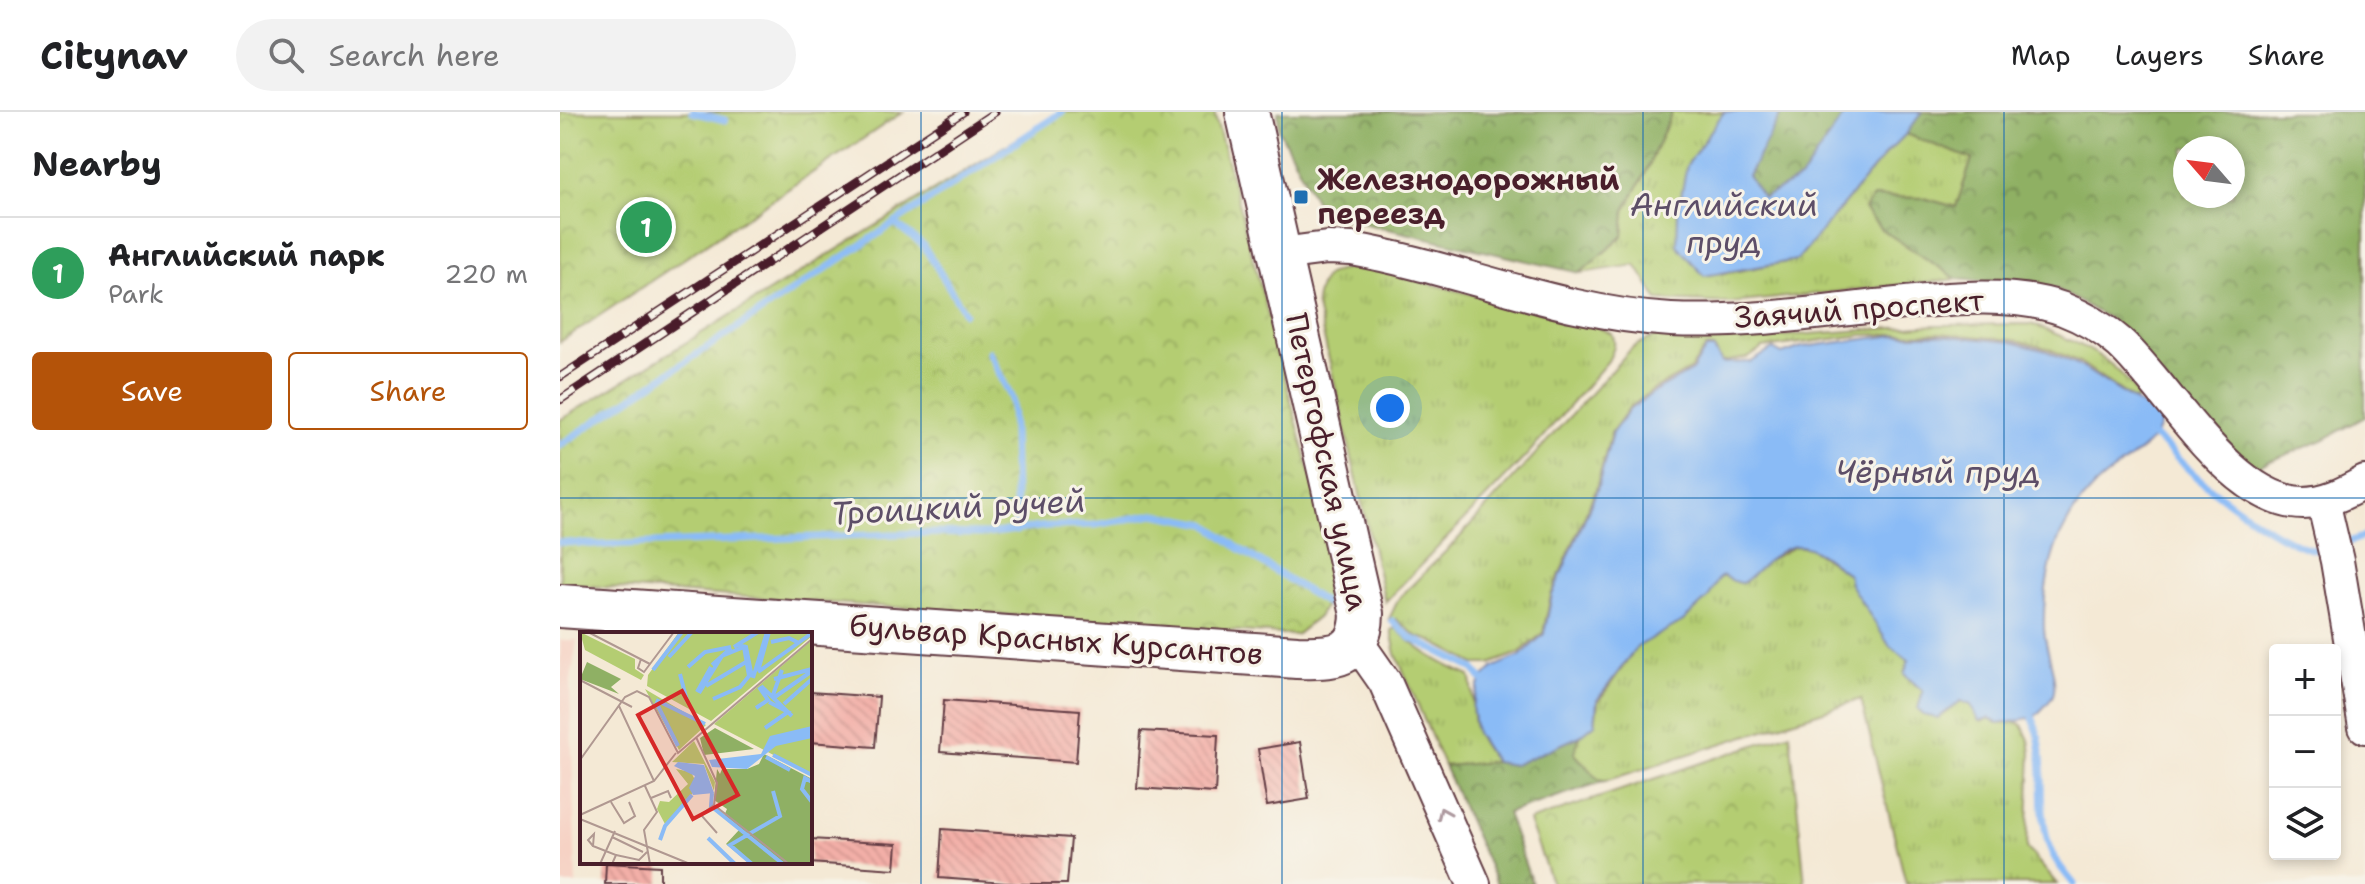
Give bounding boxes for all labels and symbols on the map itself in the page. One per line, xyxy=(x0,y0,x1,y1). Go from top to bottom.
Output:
north arrow xyxy=(2173,136,2245,208)
place label: Железнодорожный переезд xyxy=(1317,159,1620,234)
water label: Английский пруд xyxy=(1630,183,1818,263)
marker: Железнодорожный переезд xyxy=(1292,188,1310,206)
pin: 1 xyxy=(620,197,672,257)
street label: Заячий проспект xyxy=(1733,279,1986,338)
street label: Петергофская улица xyxy=(1276,309,1379,615)
your location xyxy=(1370,388,1410,428)
water label: Чёрный пруд xyxy=(1835,450,2041,493)
water label: Троицкий ручей xyxy=(830,478,1086,535)
street label: бульвар Красных Курсантов xyxy=(848,605,1264,674)
inset map xyxy=(580,632,812,864)
one-way arrow xyxy=(1436,806,1452,821)

